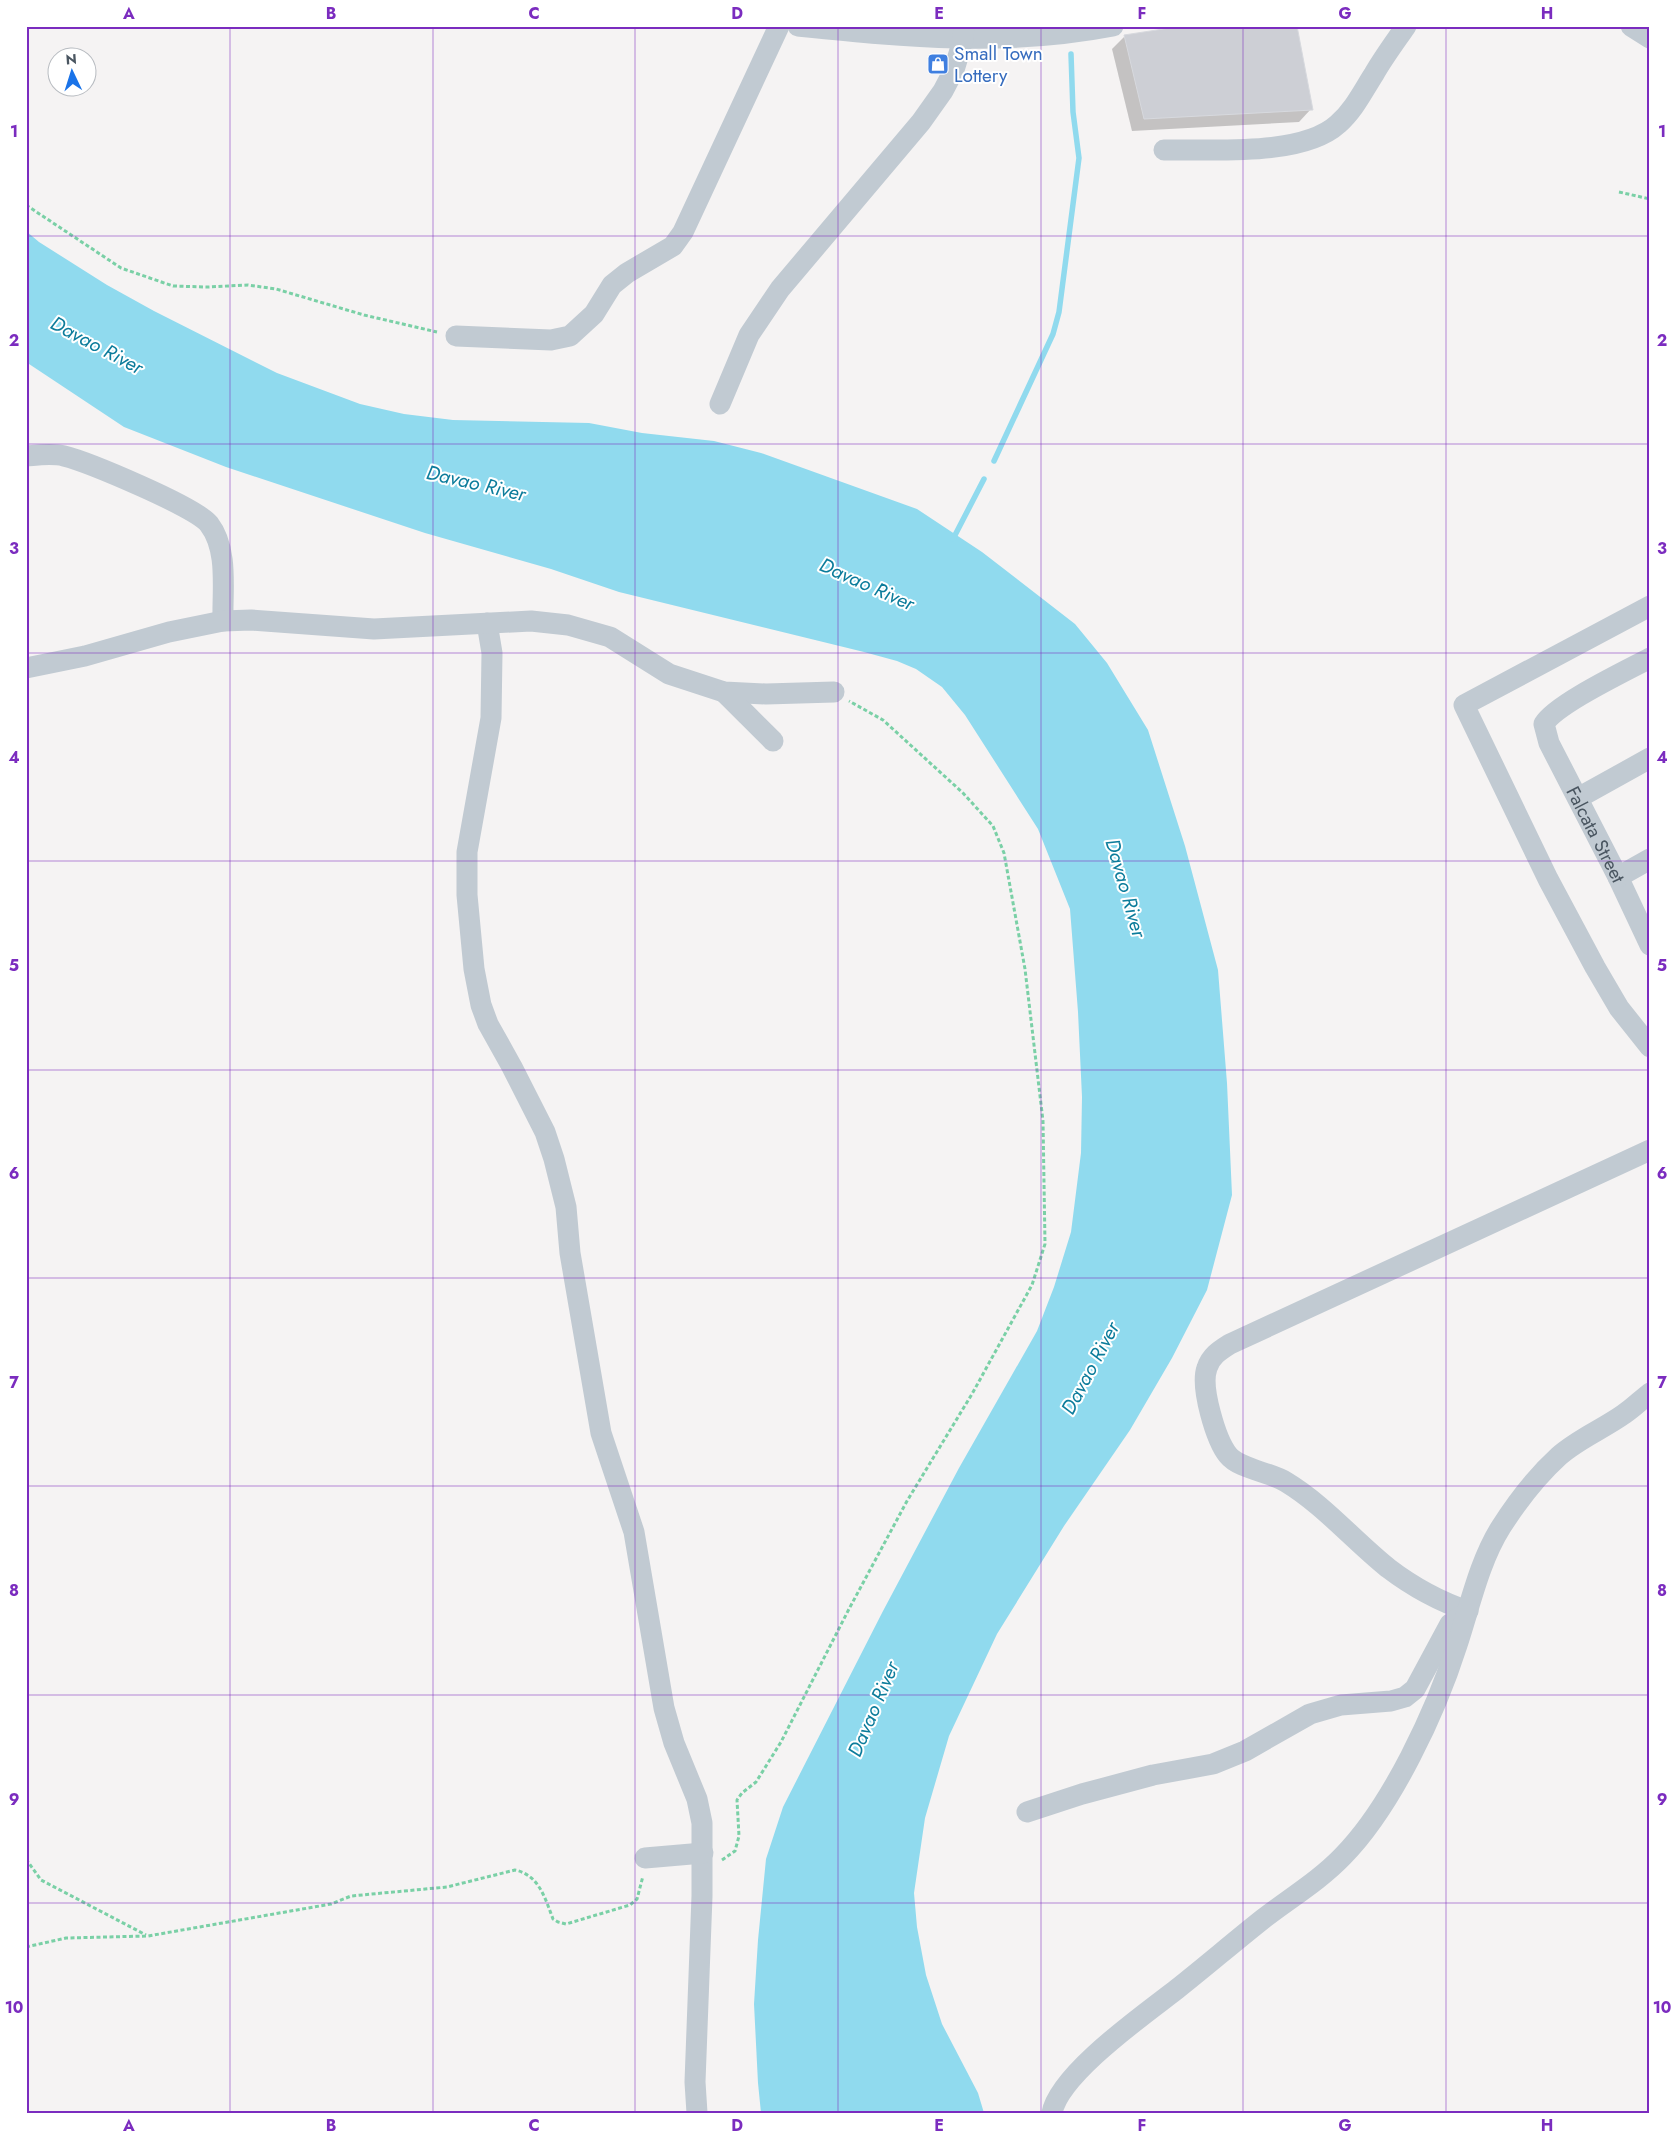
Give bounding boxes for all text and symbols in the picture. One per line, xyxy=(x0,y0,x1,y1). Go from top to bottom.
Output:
text: A xyxy=(122,2,135,25)
text: B xyxy=(326,2,336,25)
text: C xyxy=(528,2,540,25)
text: D xyxy=(731,2,743,25)
text: E xyxy=(934,2,944,25)
text: F xyxy=(1138,2,1146,25)
text: G xyxy=(1338,2,1352,25)
text: H xyxy=(1541,2,1553,25)
place label: Small Town Lottery xyxy=(954,40,1043,89)
north arrow xyxy=(48,48,98,98)
text: N xyxy=(65,49,77,69)
shop icon: Small Town Lottery xyxy=(926,52,950,76)
text: 1 xyxy=(10,120,18,143)
text: 1 xyxy=(1658,120,1666,143)
water label: Davao River xyxy=(45,309,149,383)
text: 2 xyxy=(9,329,19,352)
text: 2 xyxy=(1657,329,1667,352)
water label: Davao River xyxy=(423,458,530,509)
text: 3 xyxy=(9,537,19,560)
text: 3 xyxy=(1657,537,1667,560)
water label: Davao River xyxy=(815,551,920,619)
text: 4 xyxy=(8,746,20,769)
text: 4 xyxy=(1656,746,1668,769)
street label: Falcata Street xyxy=(1559,781,1632,888)
water label: Davao River xyxy=(1098,836,1154,942)
text: 5 xyxy=(9,954,19,977)
text: 5 xyxy=(1657,954,1667,977)
text: 6 xyxy=(9,1162,19,1185)
text: 6 xyxy=(1657,1162,1667,1185)
water label: Davao River xyxy=(1054,1316,1128,1420)
text: 7 xyxy=(9,1371,19,1394)
text: 7 xyxy=(1657,1371,1667,1394)
text: 8 xyxy=(9,1579,19,1602)
text: 8 xyxy=(1657,1579,1667,1602)
water label: Davao River xyxy=(840,1656,907,1761)
text: 9 xyxy=(9,1788,19,1811)
text: 9 xyxy=(1657,1788,1667,1811)
text: 10 xyxy=(5,1996,23,2019)
text: 10 xyxy=(1653,1996,1671,2019)
text: A xyxy=(122,2114,135,2137)
text: B xyxy=(326,2114,336,2137)
text: C xyxy=(528,2114,540,2137)
text: D xyxy=(731,2114,743,2137)
text: E xyxy=(934,2114,944,2137)
text: F xyxy=(1138,2114,1146,2137)
text: G xyxy=(1338,2114,1352,2137)
text: H xyxy=(1541,2114,1553,2137)

